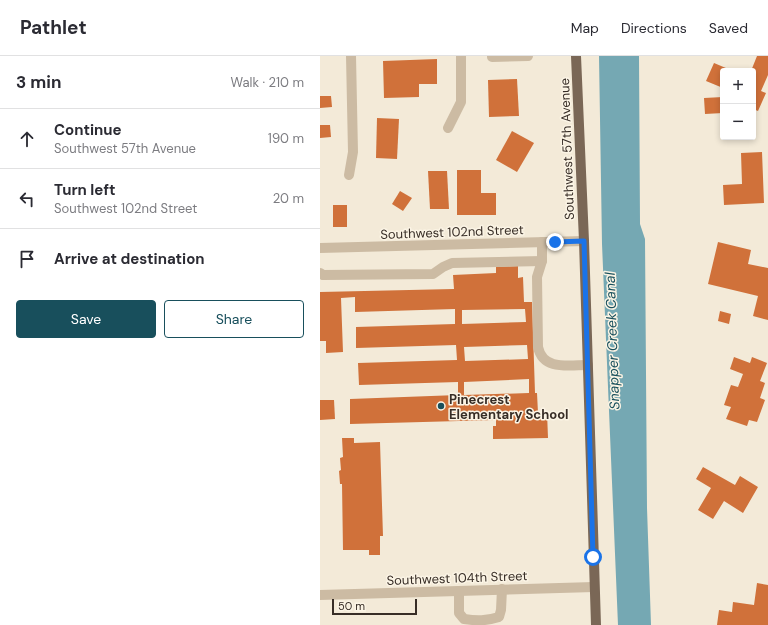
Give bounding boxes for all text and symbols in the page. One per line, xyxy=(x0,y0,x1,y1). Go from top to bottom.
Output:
text: Pathlet xyxy=(20,15,87,40)
text: Map xyxy=(571,19,599,37)
text: Directions xyxy=(621,19,687,37)
text: Saved xyxy=(709,19,748,37)
map controls xyxy=(720,68,756,140)
button: + xyxy=(720,68,756,104)
text: 3 min xyxy=(16,71,61,93)
text: Walk · 210 m xyxy=(231,74,304,91)
street label: Southwest 57th Avenue xyxy=(556,78,578,220)
button: − xyxy=(720,104,756,140)
text: Continue xyxy=(54,120,122,140)
icon: ahead xyxy=(16,128,38,150)
text: 190 m xyxy=(268,130,304,147)
text: Southwest 57th Avenue xyxy=(54,140,196,157)
text: Turn left xyxy=(54,180,115,200)
icon: left xyxy=(16,188,38,210)
text: 20 m xyxy=(273,190,304,207)
text: Southwest 102nd Street xyxy=(54,200,197,217)
street label: Southwest 102nd Street xyxy=(380,221,524,243)
route end xyxy=(546,233,564,251)
icon: arrive xyxy=(16,248,38,270)
text: Arrive at destination xyxy=(54,249,205,269)
water label: Snapper Creek Canal xyxy=(601,271,623,410)
button: Save xyxy=(16,300,156,338)
button: Share xyxy=(164,300,304,338)
place label: Pinecrest Elementary School xyxy=(449,391,569,423)
marker: Pinecrest Elementary School xyxy=(436,401,446,411)
route start xyxy=(584,548,602,566)
street label: Southwest 104th Street xyxy=(386,567,528,589)
scale bar xyxy=(332,597,417,616)
text: 50 m xyxy=(338,599,365,613)

